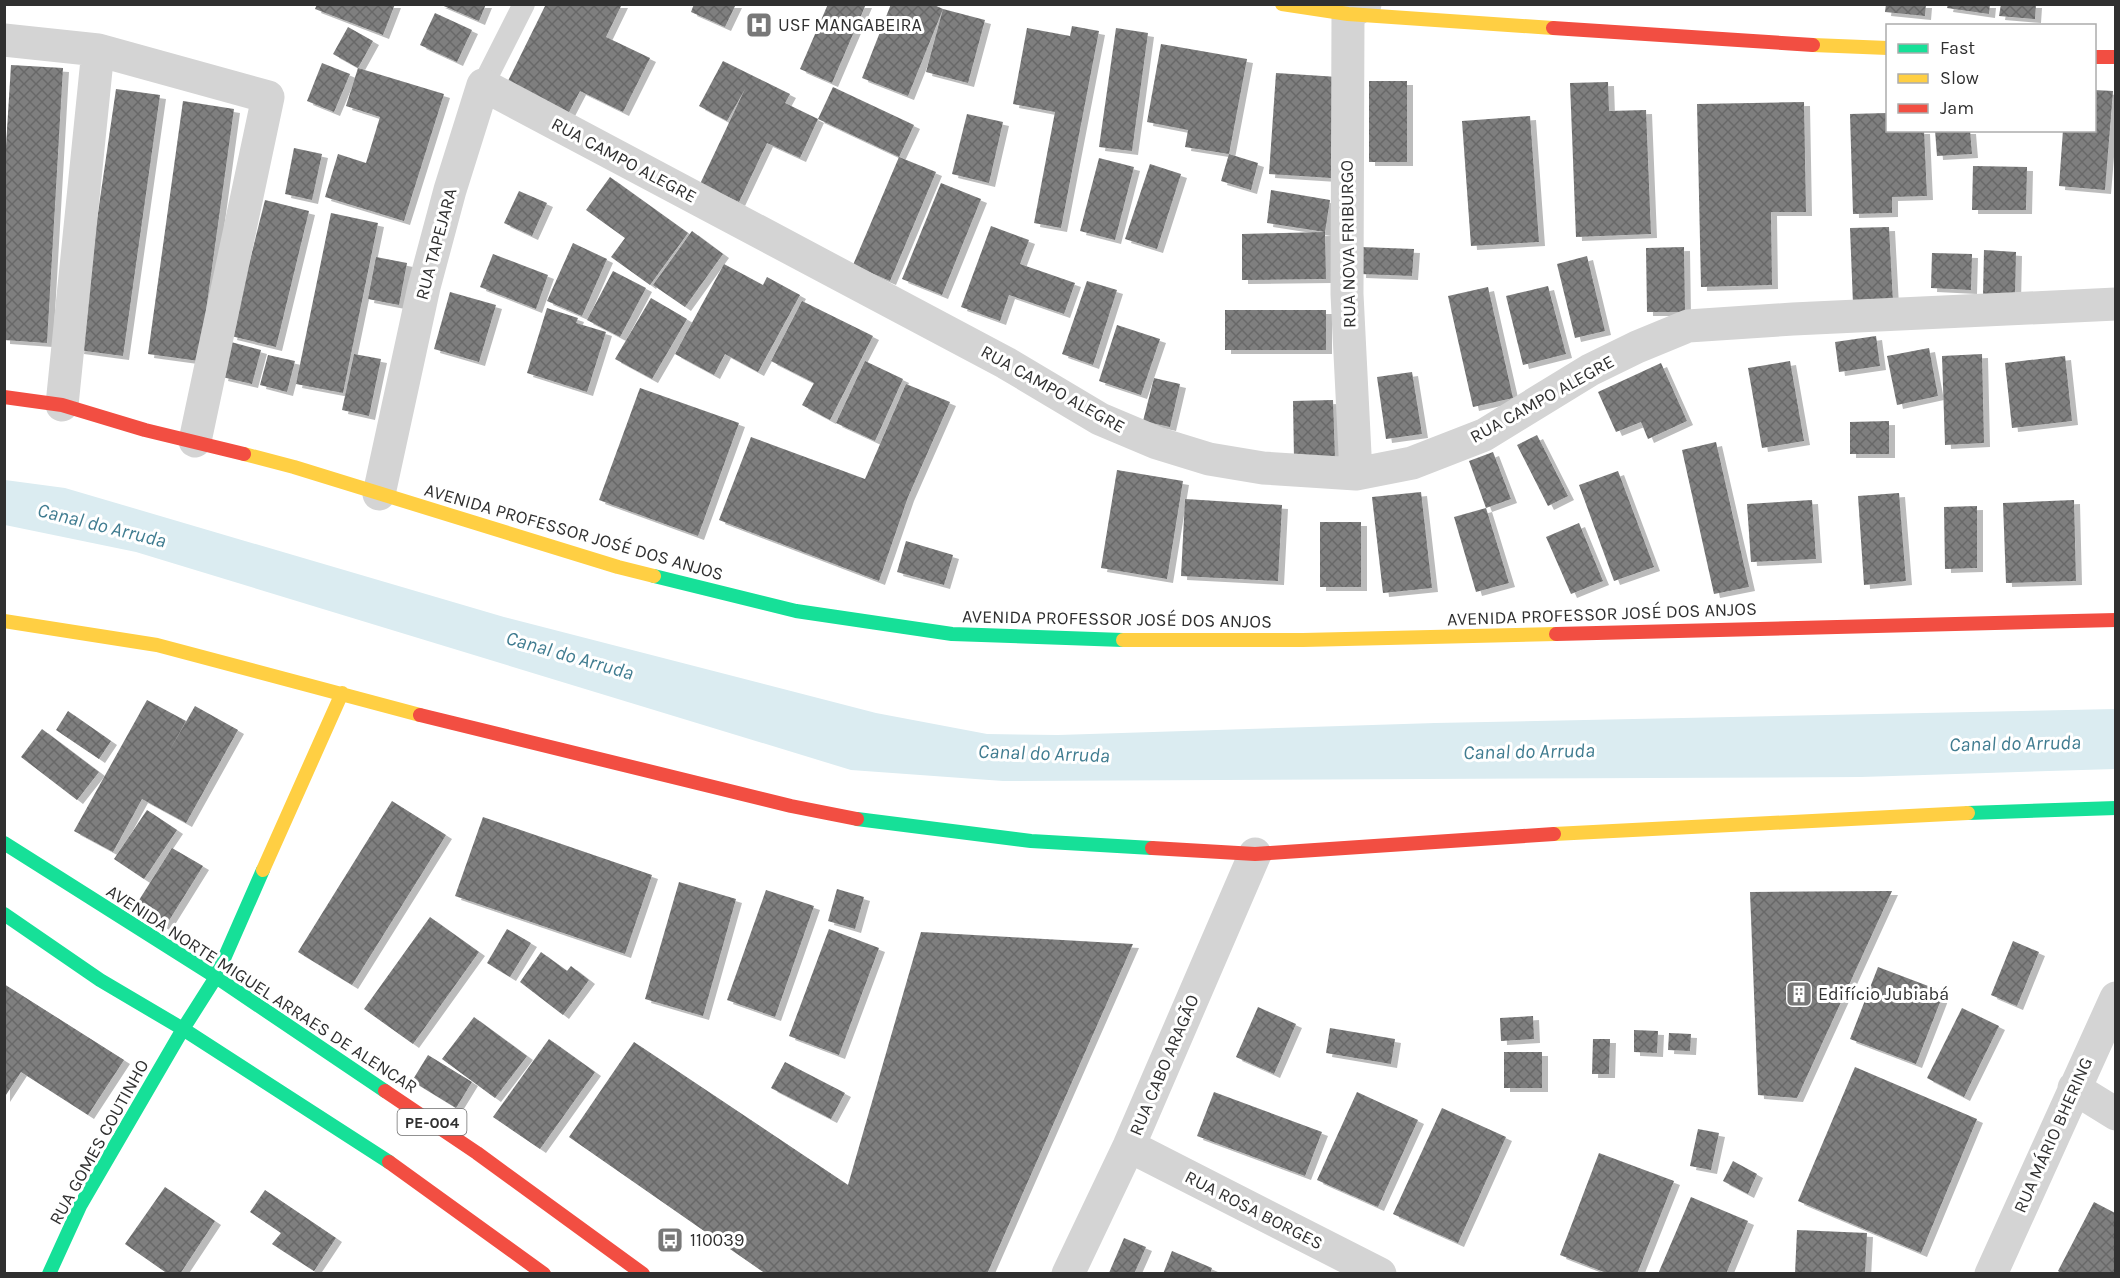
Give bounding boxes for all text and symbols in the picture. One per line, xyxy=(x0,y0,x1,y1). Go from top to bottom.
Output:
hospital icon: USF MANGABEIRA xyxy=(744,10,774,40)
place label: USF MANGABEIRA xyxy=(778,14,922,36)
legend xyxy=(1886,24,2096,132)
text: Fast xyxy=(1940,37,1975,59)
text: Slow xyxy=(1940,67,1979,89)
text: Jam xyxy=(1940,97,1974,119)
street label: RUA CAMPO ALEGRE xyxy=(548,112,700,208)
street label: RUA NOVA FRIBURGO xyxy=(1336,160,1360,328)
street label: RUA TAPEJARA xyxy=(410,186,462,302)
street label: RUA CAMPO ALEGRE xyxy=(977,340,1129,438)
street label: RUA CAMPO ALEGRE xyxy=(1466,350,1618,448)
street label: AVENIDA PROFESSOR JOSÉ DOS ANJOS xyxy=(422,478,726,585)
water label: Canal do Arruda xyxy=(35,498,169,553)
street label: AVENIDA PROFESSOR JOSÉ DOS ANJOS xyxy=(1447,597,1757,630)
street label: AVENIDA PROFESSOR JOSÉ DOS ANJOS xyxy=(962,604,1272,633)
water label: Canal do Arruda xyxy=(503,626,636,685)
water label: Canal do Arruda xyxy=(1949,731,2081,756)
water label: Canal do Arruda xyxy=(1463,739,1595,764)
water label: Canal do Arruda xyxy=(978,740,1110,767)
street label: AVENIDA NORTE MIGUEL ARRAES DE ALENCAR xyxy=(102,880,422,1098)
building icon: Edifício Jubiabá xyxy=(1784,979,1814,1009)
place label: Edifício Jubiabá xyxy=(1818,983,1949,1005)
street label: RUA CABO ARAGÃO xyxy=(1124,991,1204,1139)
street label: RUA MÁRIO BHERING xyxy=(2008,1053,2097,1216)
street label: RUA GOMES COUTINHO xyxy=(44,1056,154,1228)
road number: PE-004 xyxy=(398,1109,466,1135)
street label: RUA ROSA BORGES xyxy=(1181,1166,1327,1254)
bus stop icon: 110039 xyxy=(655,1225,685,1255)
place label: 110039 xyxy=(690,1229,744,1251)

